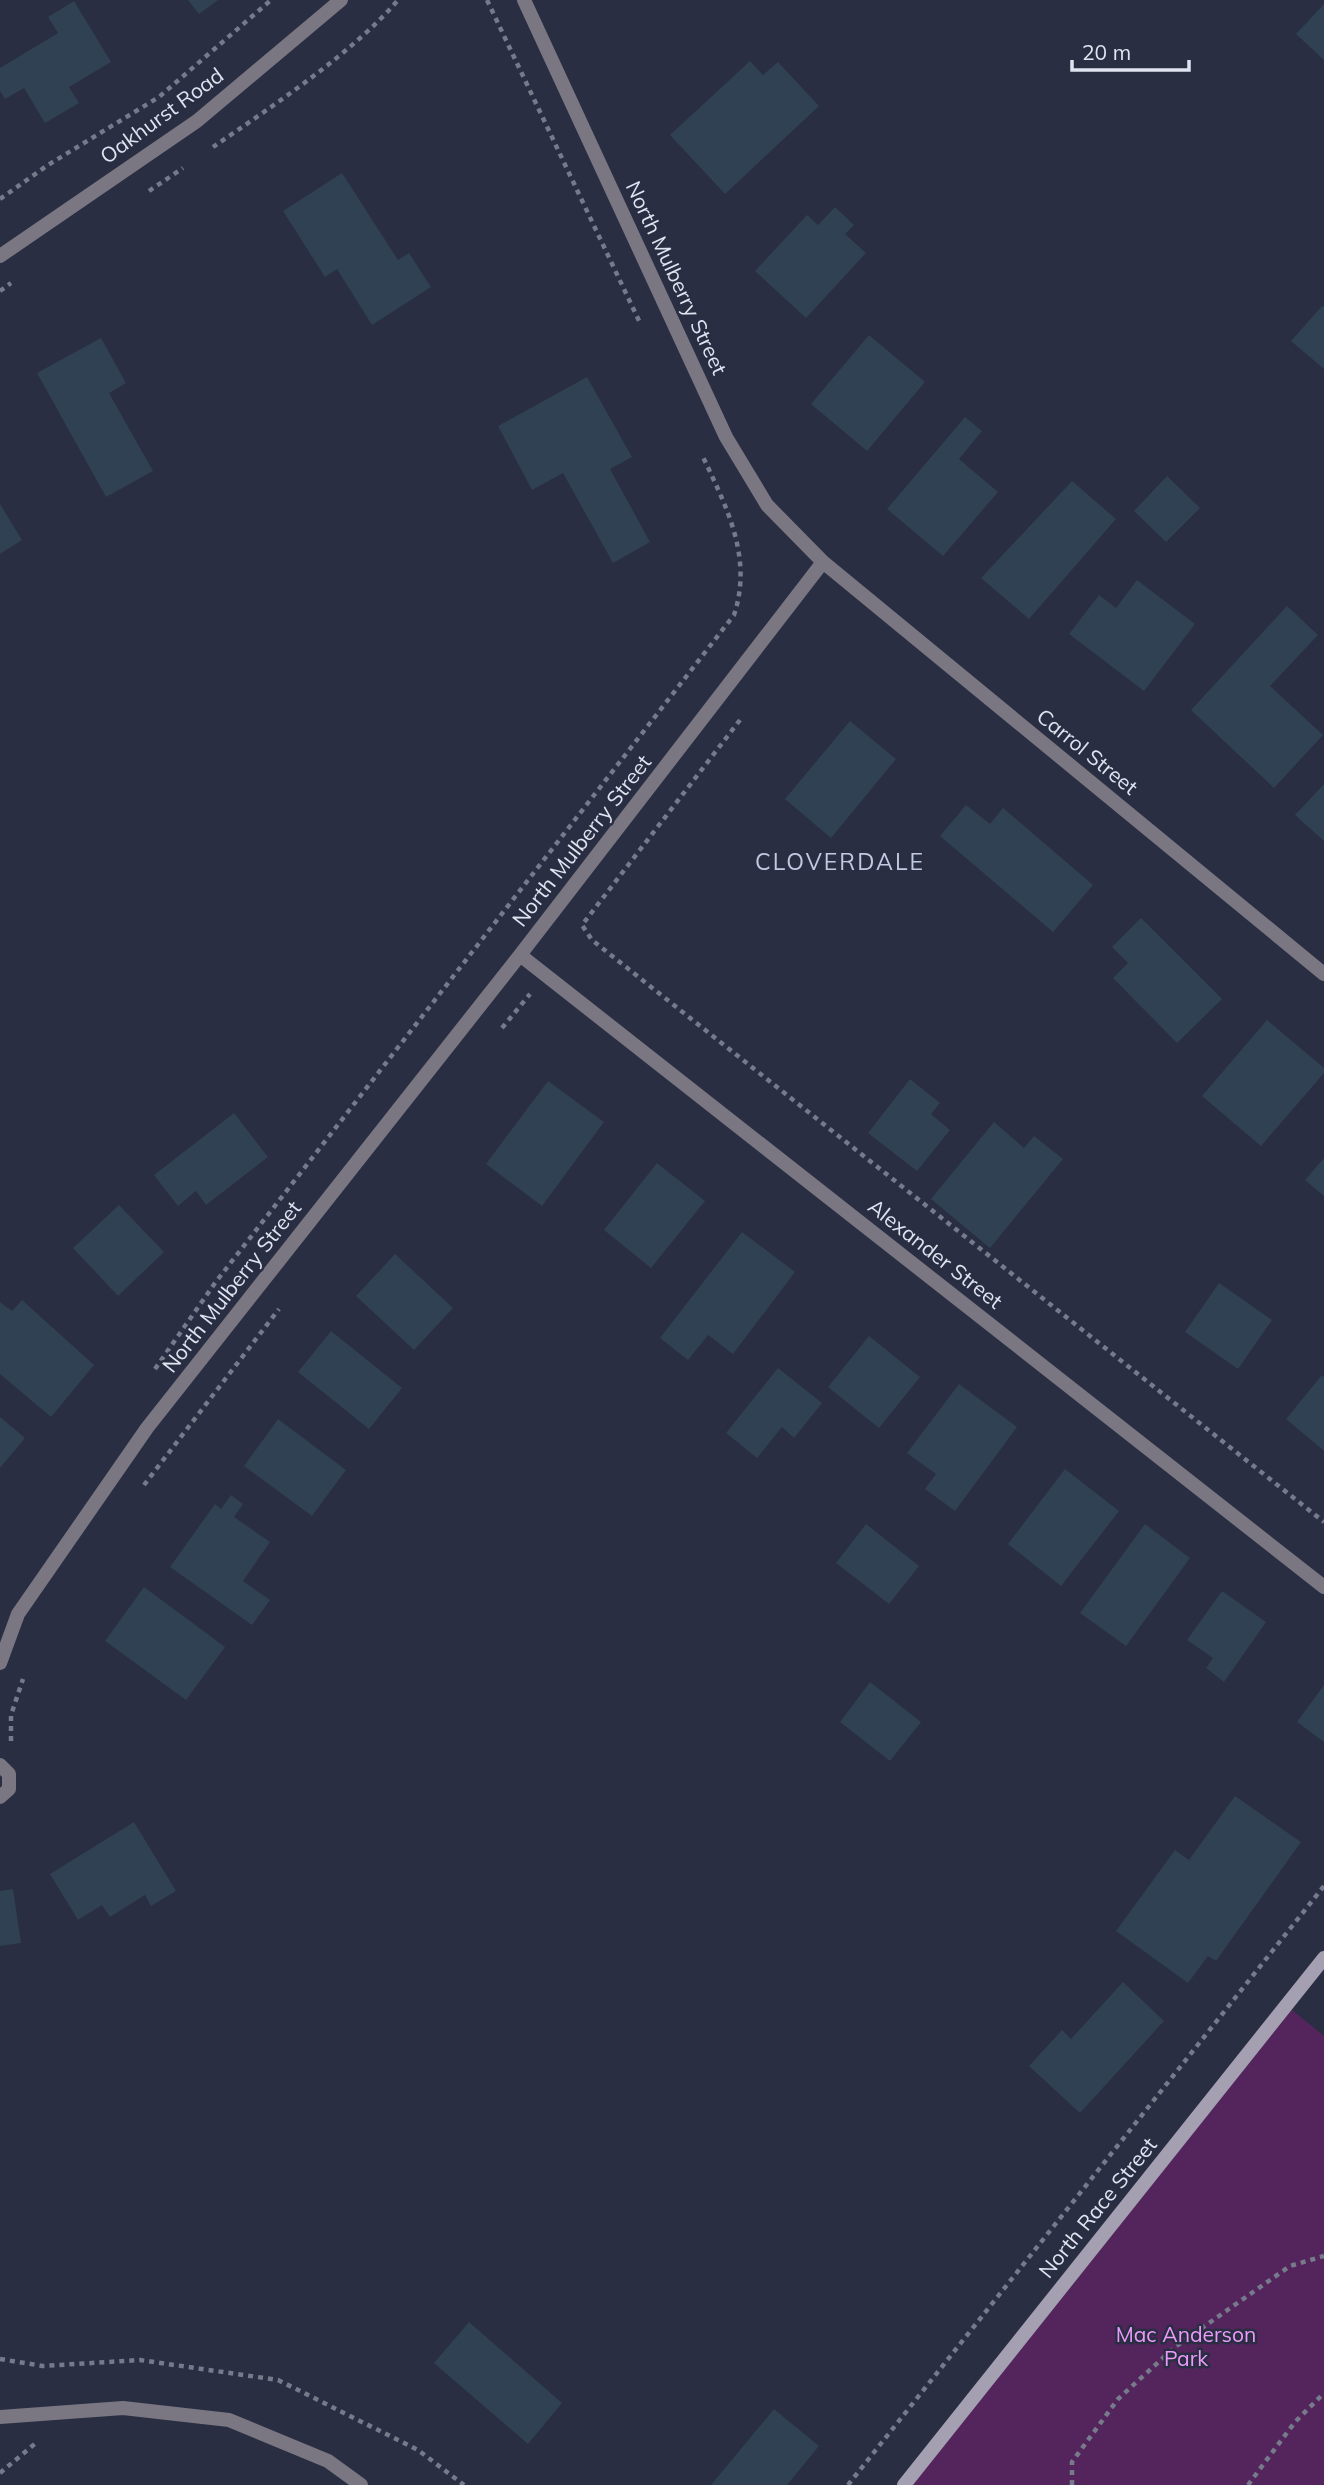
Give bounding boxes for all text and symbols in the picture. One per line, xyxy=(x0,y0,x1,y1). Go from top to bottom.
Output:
scale bar xyxy=(1072,28,1189,72)
text: 20 m xyxy=(1082,39,1131,65)
street label: Oakhurst Road xyxy=(95,62,228,169)
street label: North Mulberry Street xyxy=(621,177,733,379)
street label: Carrol Street xyxy=(1032,703,1143,800)
street label: North Mulberry Street xyxy=(506,749,656,931)
district label: CLOVERDALE xyxy=(755,847,925,876)
street label: Alexander Street xyxy=(863,1193,1008,1314)
street label: North Mulberry Street xyxy=(156,1195,306,1377)
street label: North Race Street xyxy=(1033,2132,1162,2283)
park label: Mac Anderson Park xyxy=(1116,2321,1256,2371)

